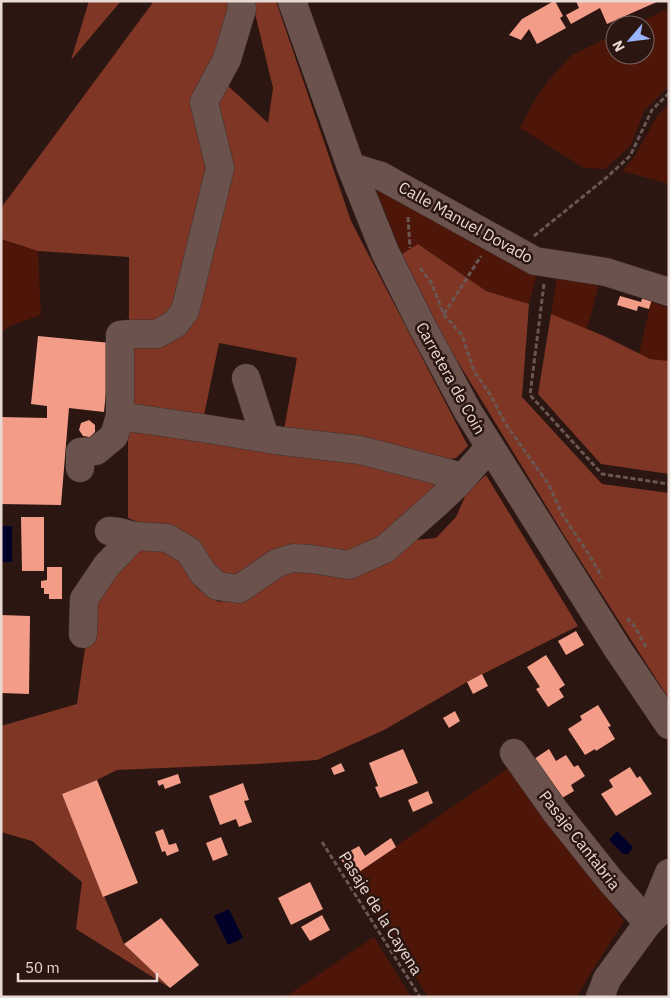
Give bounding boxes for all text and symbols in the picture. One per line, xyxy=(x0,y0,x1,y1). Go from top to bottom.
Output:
north arrow xyxy=(605,15,655,65)
text: N xyxy=(608,37,629,55)
street label: Calle Manuel Dovado xyxy=(395,177,537,267)
street label: Carretera de Coín xyxy=(412,318,490,438)
street label: Pasaje Cantabria xyxy=(535,786,625,894)
street label: Pasaje de la Cayena xyxy=(335,847,427,979)
scale bar xyxy=(18,950,156,982)
text: 50 m xyxy=(25,958,60,977)

